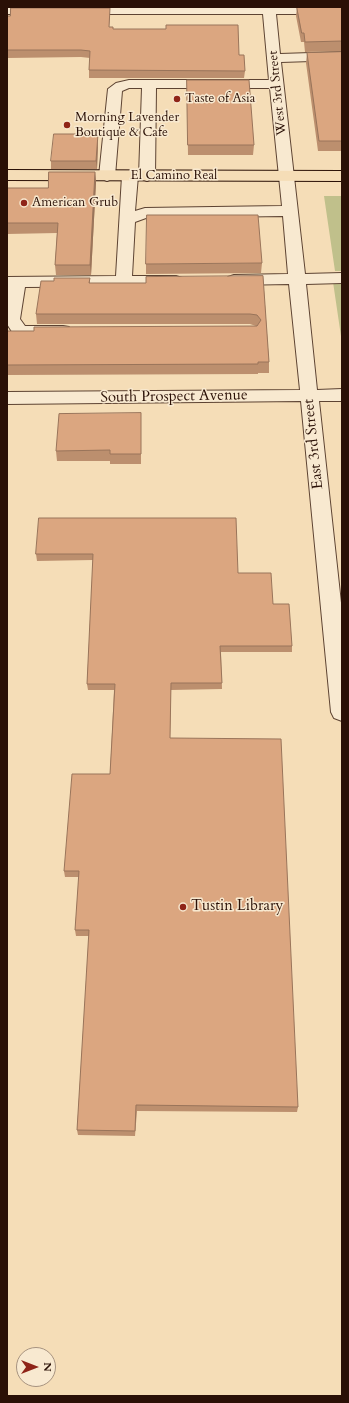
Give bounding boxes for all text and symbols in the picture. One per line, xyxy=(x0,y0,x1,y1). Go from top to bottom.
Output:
street label: West 3rd Street xyxy=(266,50,290,136)
place label: Taste of Asia xyxy=(185,91,255,107)
marker: Taste of Asia xyxy=(172,94,182,104)
place label: Morning Lavender Boutique & Cafe xyxy=(75,110,179,141)
marker: Morning Lavender Boutique & Cafe xyxy=(62,120,72,130)
street label: El Camino Real xyxy=(131,168,217,184)
place label: American Grub xyxy=(32,195,118,211)
marker: American Grub xyxy=(19,198,29,208)
street label: South Prospect Avenue xyxy=(100,387,248,407)
street label: East 3rd Street xyxy=(300,398,328,490)
place label: Tustin Library xyxy=(191,898,283,916)
marker: Tustin Library xyxy=(178,902,188,912)
north arrow xyxy=(16,1347,56,1387)
text: N xyxy=(40,1362,55,1372)

